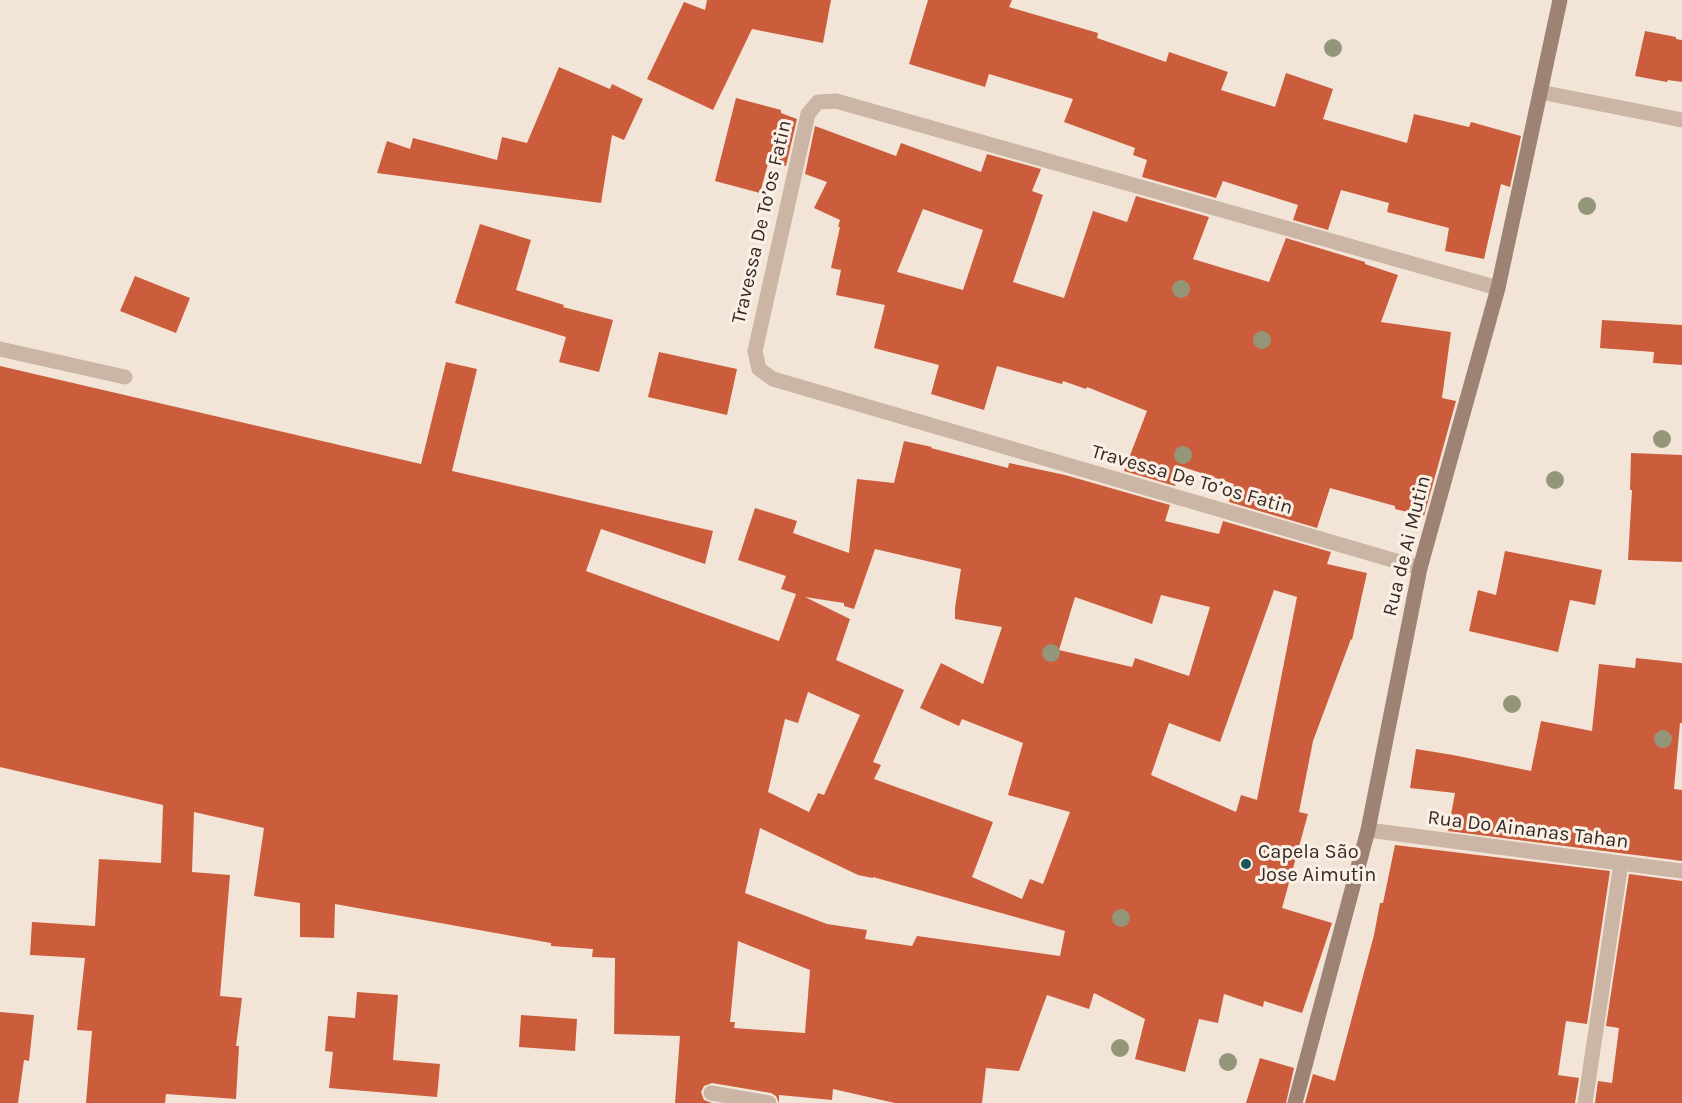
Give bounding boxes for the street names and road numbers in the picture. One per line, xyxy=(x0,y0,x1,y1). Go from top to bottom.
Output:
street label: Travessa De To’os Fatin xyxy=(727,118,797,326)
street label: Travessa De To’os Fatin xyxy=(1088,440,1296,520)
street label: Rua de Ai Mutin xyxy=(1378,473,1436,619)
street label: Rua Do Ainanas Tahan xyxy=(1426,806,1630,854)

